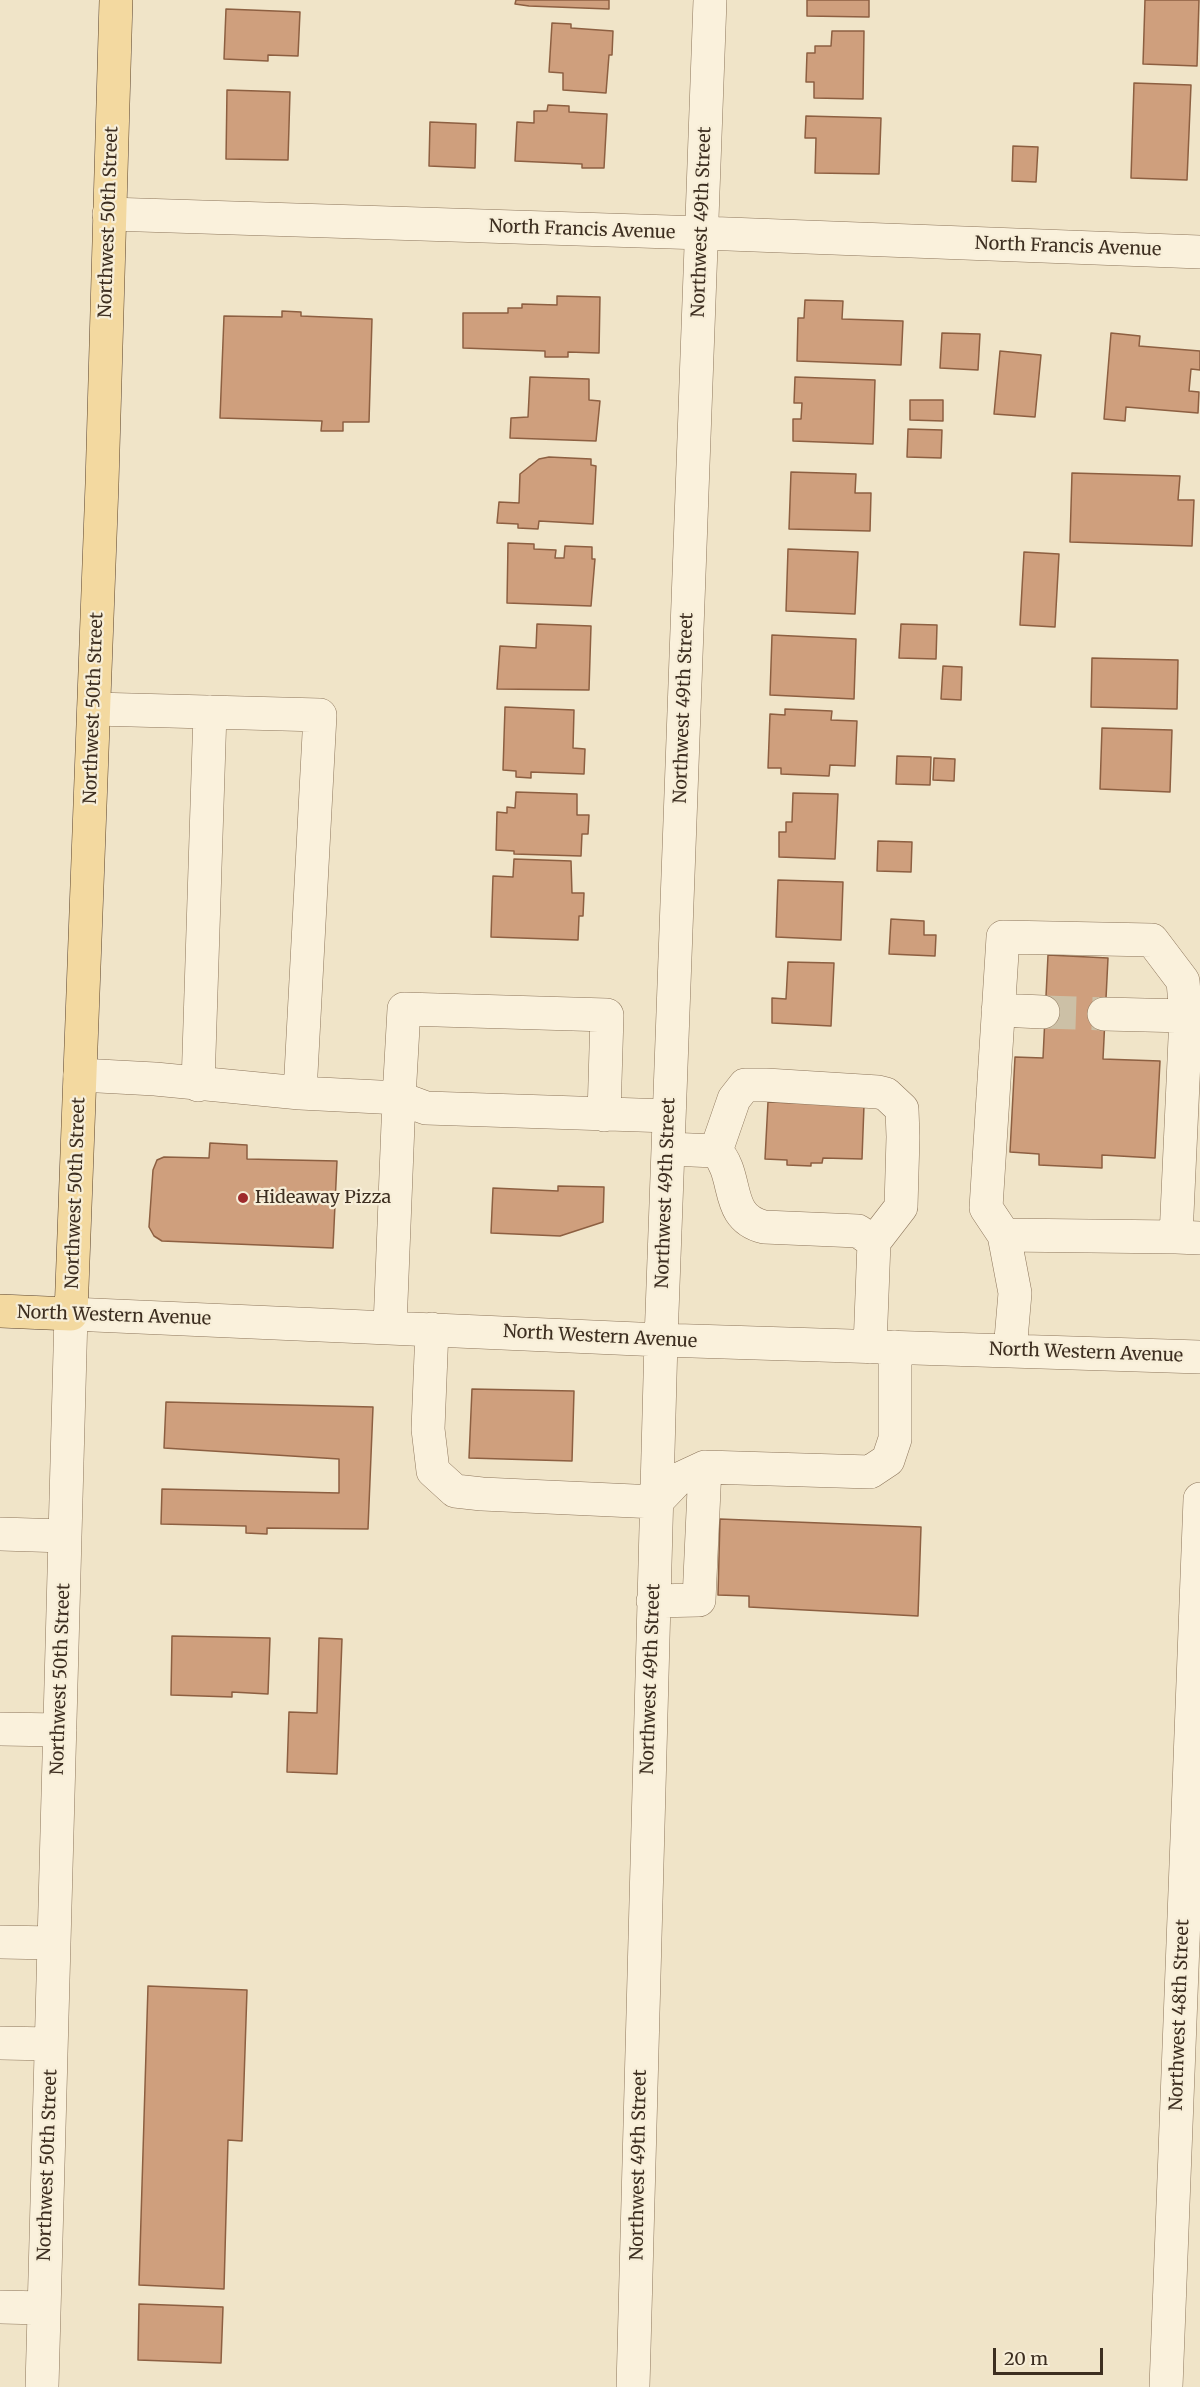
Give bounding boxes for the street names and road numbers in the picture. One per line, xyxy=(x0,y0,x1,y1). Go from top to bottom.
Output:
street label: Northwest 50th Street xyxy=(95,126,123,318)
street label: Northwest 49th Street xyxy=(688,126,716,318)
street label: North Francis Avenue xyxy=(488,216,676,244)
street label: North Francis Avenue xyxy=(974,233,1162,261)
street label: Northwest 50th Street xyxy=(80,612,108,804)
street label: Northwest 49th Street xyxy=(670,612,698,804)
street label: Northwest 50th Street xyxy=(62,1097,90,1289)
street label: Northwest 49th Street xyxy=(652,1097,680,1289)
street label: North Western Avenue xyxy=(16,1302,212,1330)
street label: North Western Avenue xyxy=(502,1321,698,1353)
street label: North Western Avenue xyxy=(988,1339,1184,1367)
street label: Northwest 50th Street xyxy=(47,1583,75,1775)
street label: Northwest 49th Street xyxy=(637,1583,665,1775)
street label: Northwest 48th Street xyxy=(1166,1919,1194,2111)
street label: Northwest 50th Street xyxy=(34,2069,62,2261)
street label: Northwest 49th Street xyxy=(627,2069,651,2261)

